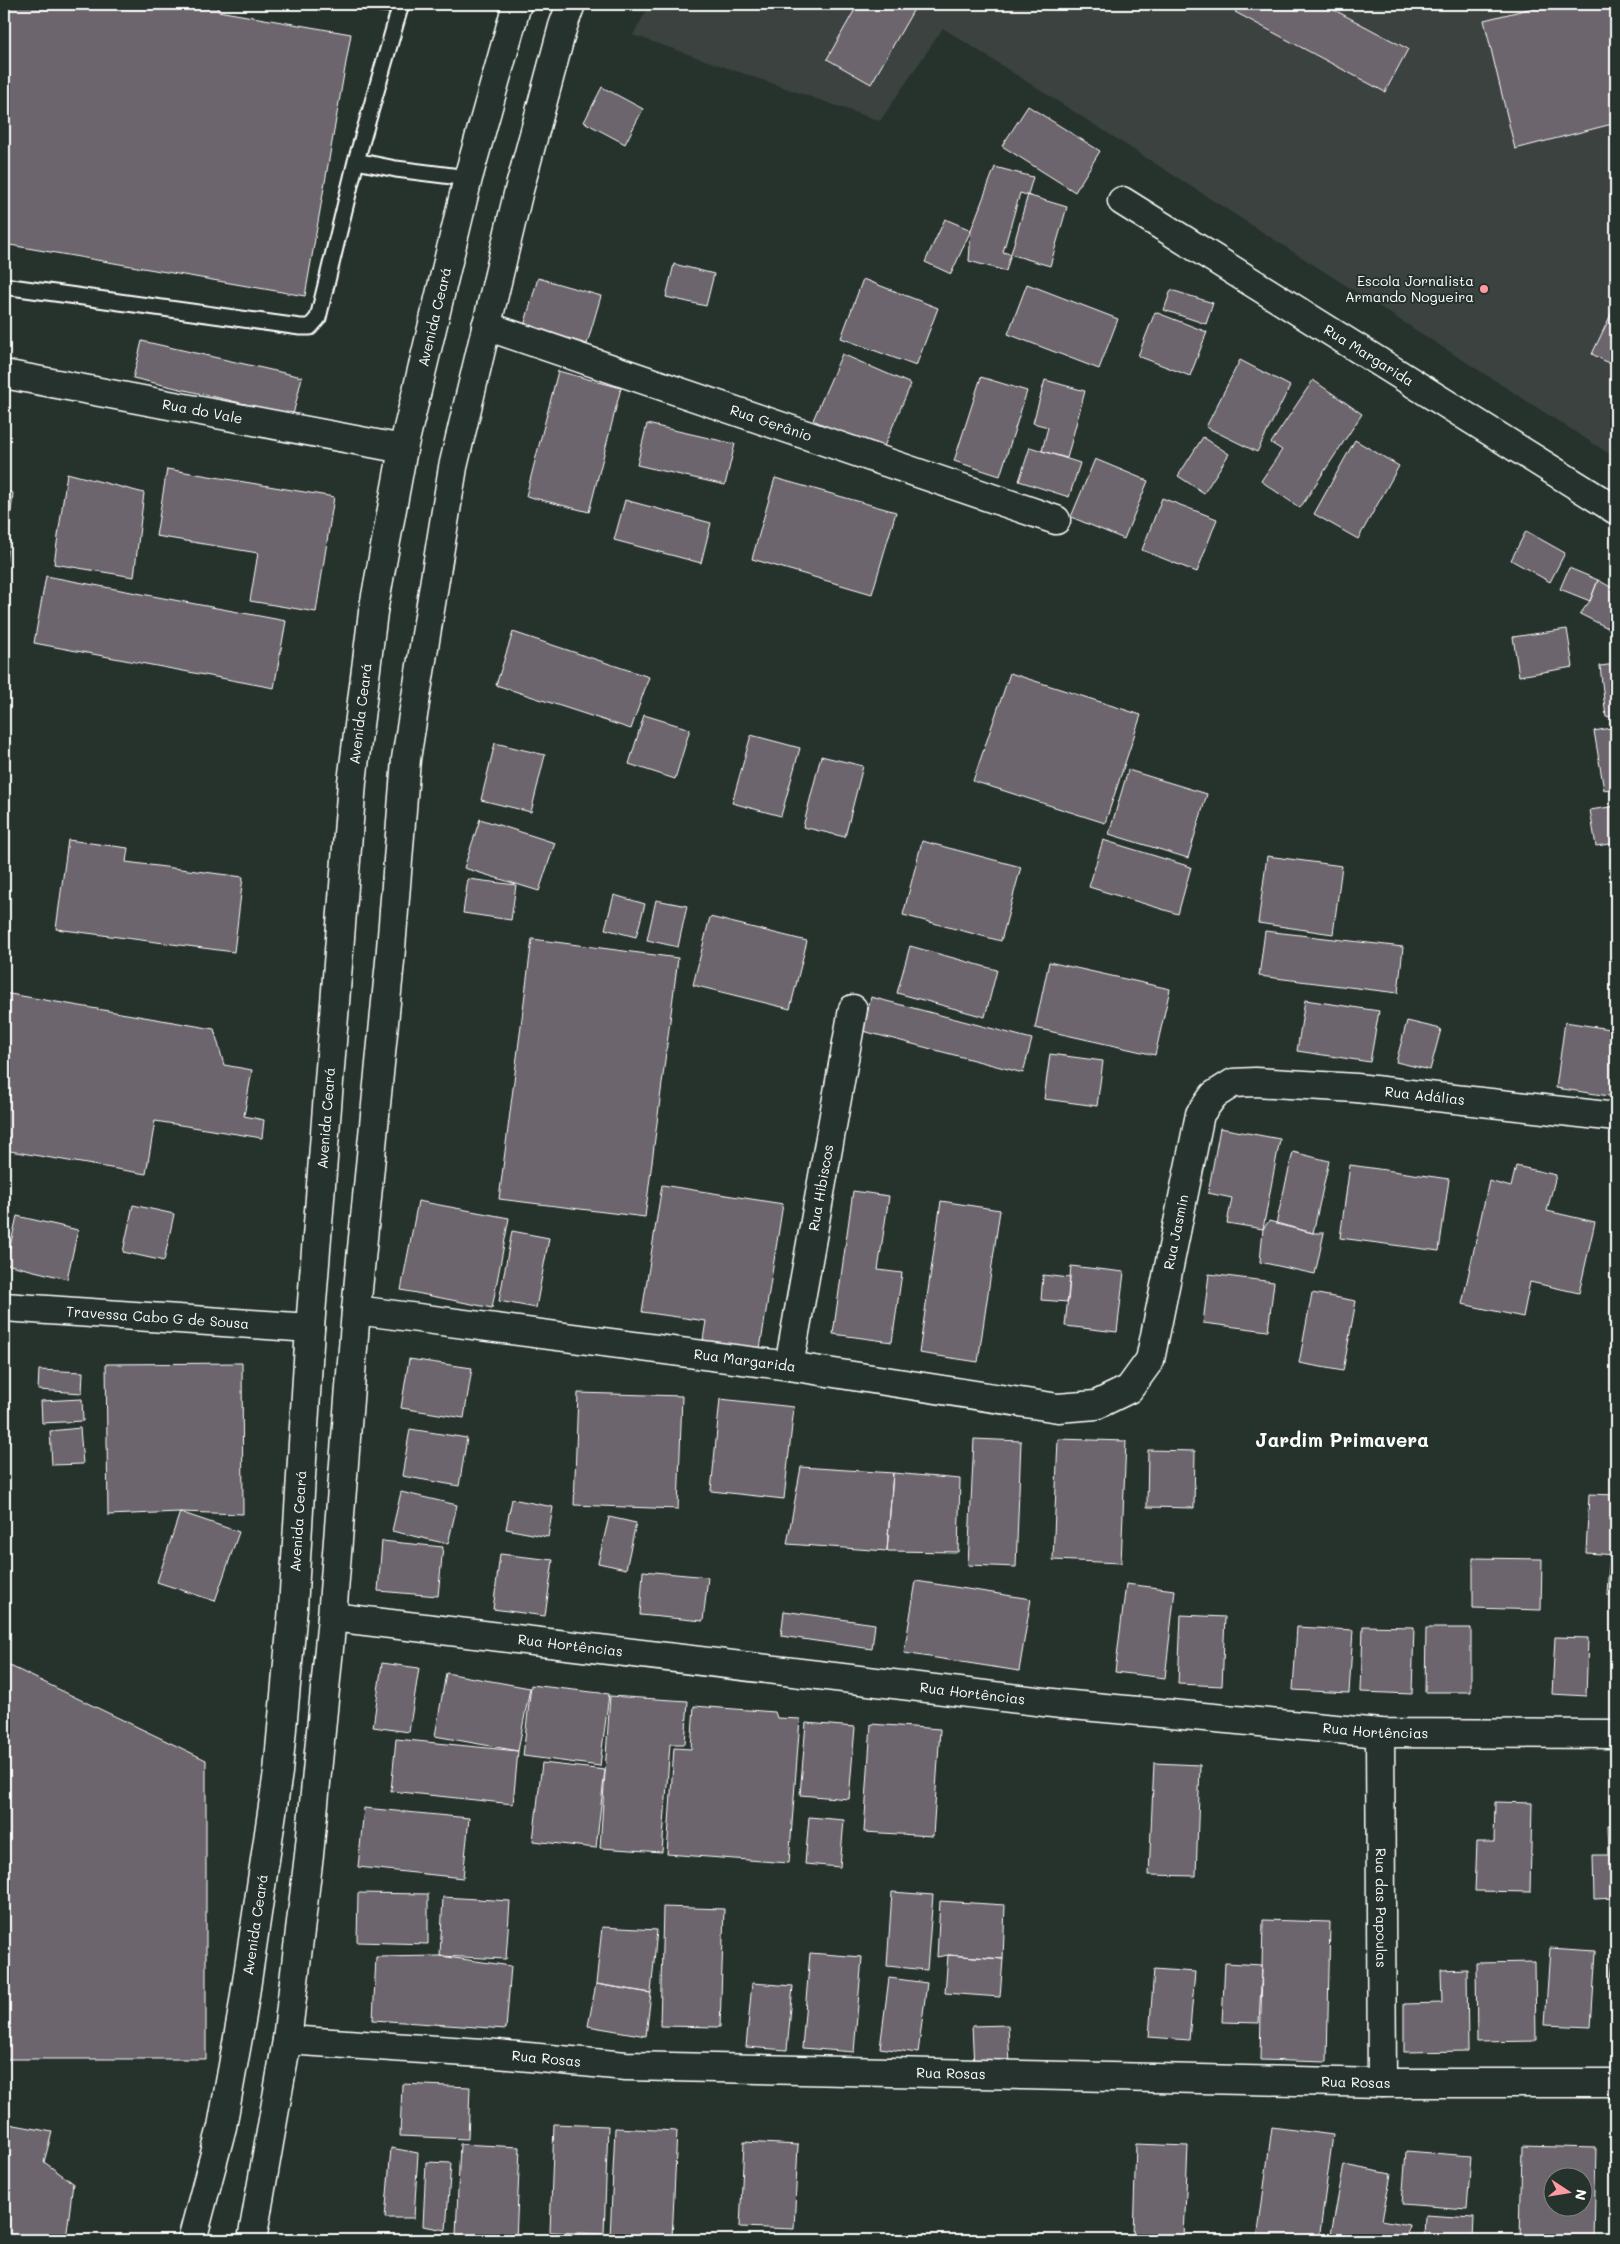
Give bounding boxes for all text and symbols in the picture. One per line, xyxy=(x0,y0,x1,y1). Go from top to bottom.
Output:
street label: Avenida Ceará xyxy=(413,265,455,368)
place label: Escola Jornalista Armando Nogueira xyxy=(1345,271,1474,306)
marker: Escola Jornalista Armando Nogueira xyxy=(1478,283,1490,295)
street label: Rua Margarida xyxy=(1320,320,1418,390)
street label: Rua do Vale xyxy=(161,394,244,428)
street label: Rua Gerânio xyxy=(728,400,814,445)
street label: Avenida Ceará xyxy=(344,662,376,765)
street label: Avenida Ceará xyxy=(312,1067,339,1170)
street label: Rua Adálias xyxy=(1384,1081,1466,1109)
street label: Rua Hibiscos xyxy=(803,1143,838,1233)
street label: Rua Jasmin xyxy=(1159,1193,1192,1271)
street label: Travessa Cabo G de Sousa xyxy=(66,1301,250,1333)
street label: Rua Margarida xyxy=(693,1344,797,1376)
district label: Jardim Primavera xyxy=(1255,1427,1429,1452)
street label: Avenida Ceará xyxy=(285,1470,310,1572)
street label: Rua Hortências xyxy=(517,1629,624,1661)
street label: Rua Hortências xyxy=(919,1677,1026,1709)
street label: Rua Hortências xyxy=(1322,1718,1428,1742)
street label: Rua das Papoulas xyxy=(1372,1848,1391,1968)
street label: Avenida Ceará xyxy=(238,1873,272,1976)
street label: Rua Rosas xyxy=(511,2045,582,2071)
street label: Rua Rosas xyxy=(916,2063,986,2083)
street label: Rua Rosas xyxy=(1321,2072,1391,2092)
north arrow xyxy=(1542,2166,1592,2216)
text: N xyxy=(1571,2188,1592,2202)

